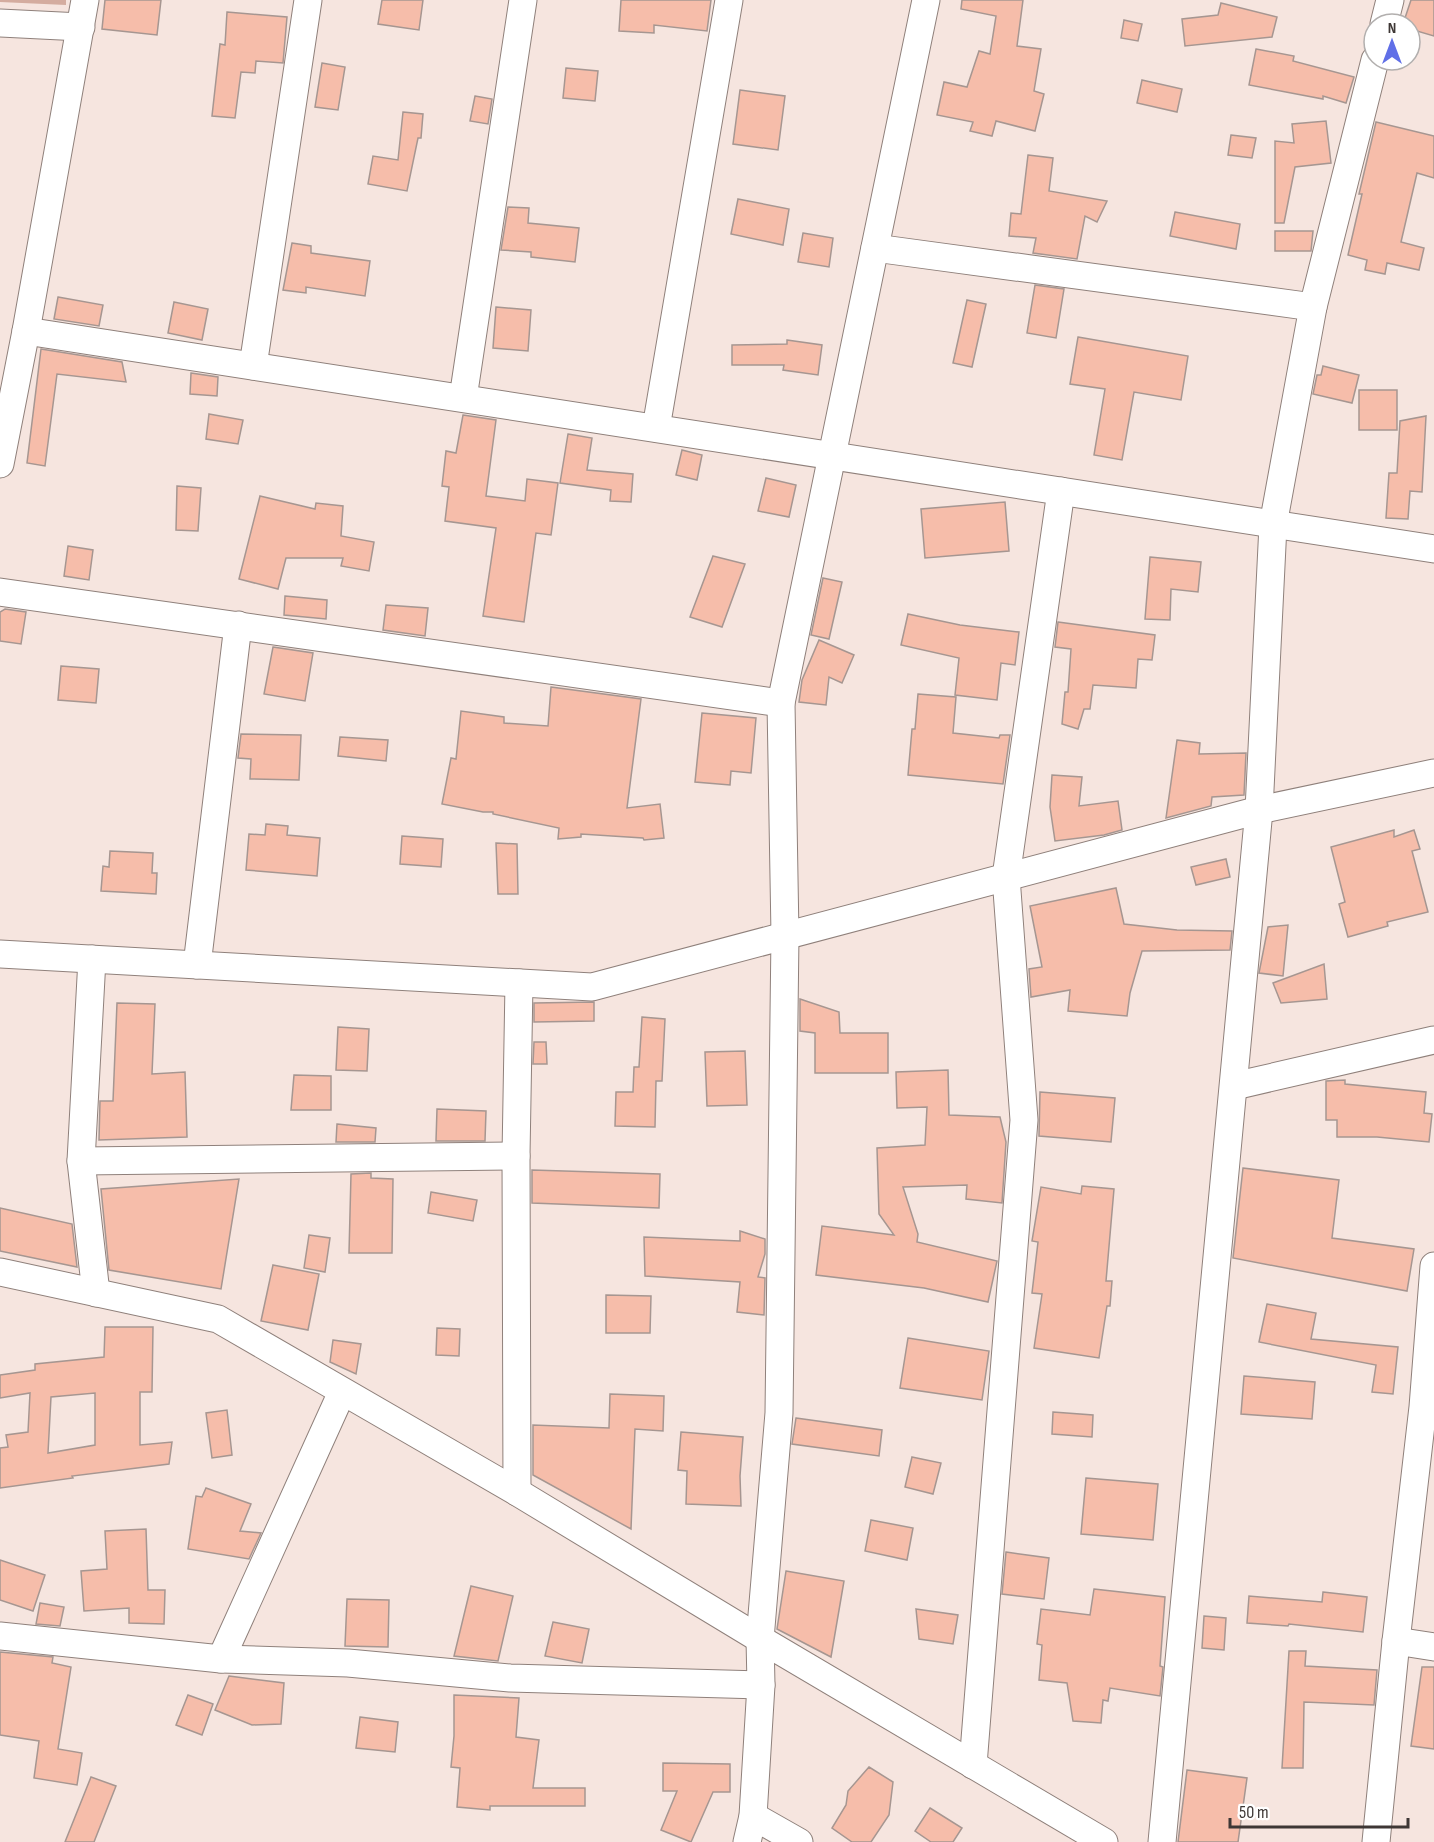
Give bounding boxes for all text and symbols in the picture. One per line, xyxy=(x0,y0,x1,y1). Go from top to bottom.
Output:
north arrow xyxy=(1362,12,1422,72)
text: N xyxy=(1388,19,1396,38)
scale bar xyxy=(1230,1791,1408,1829)
text: 50 m xyxy=(1239,1802,1269,1823)

